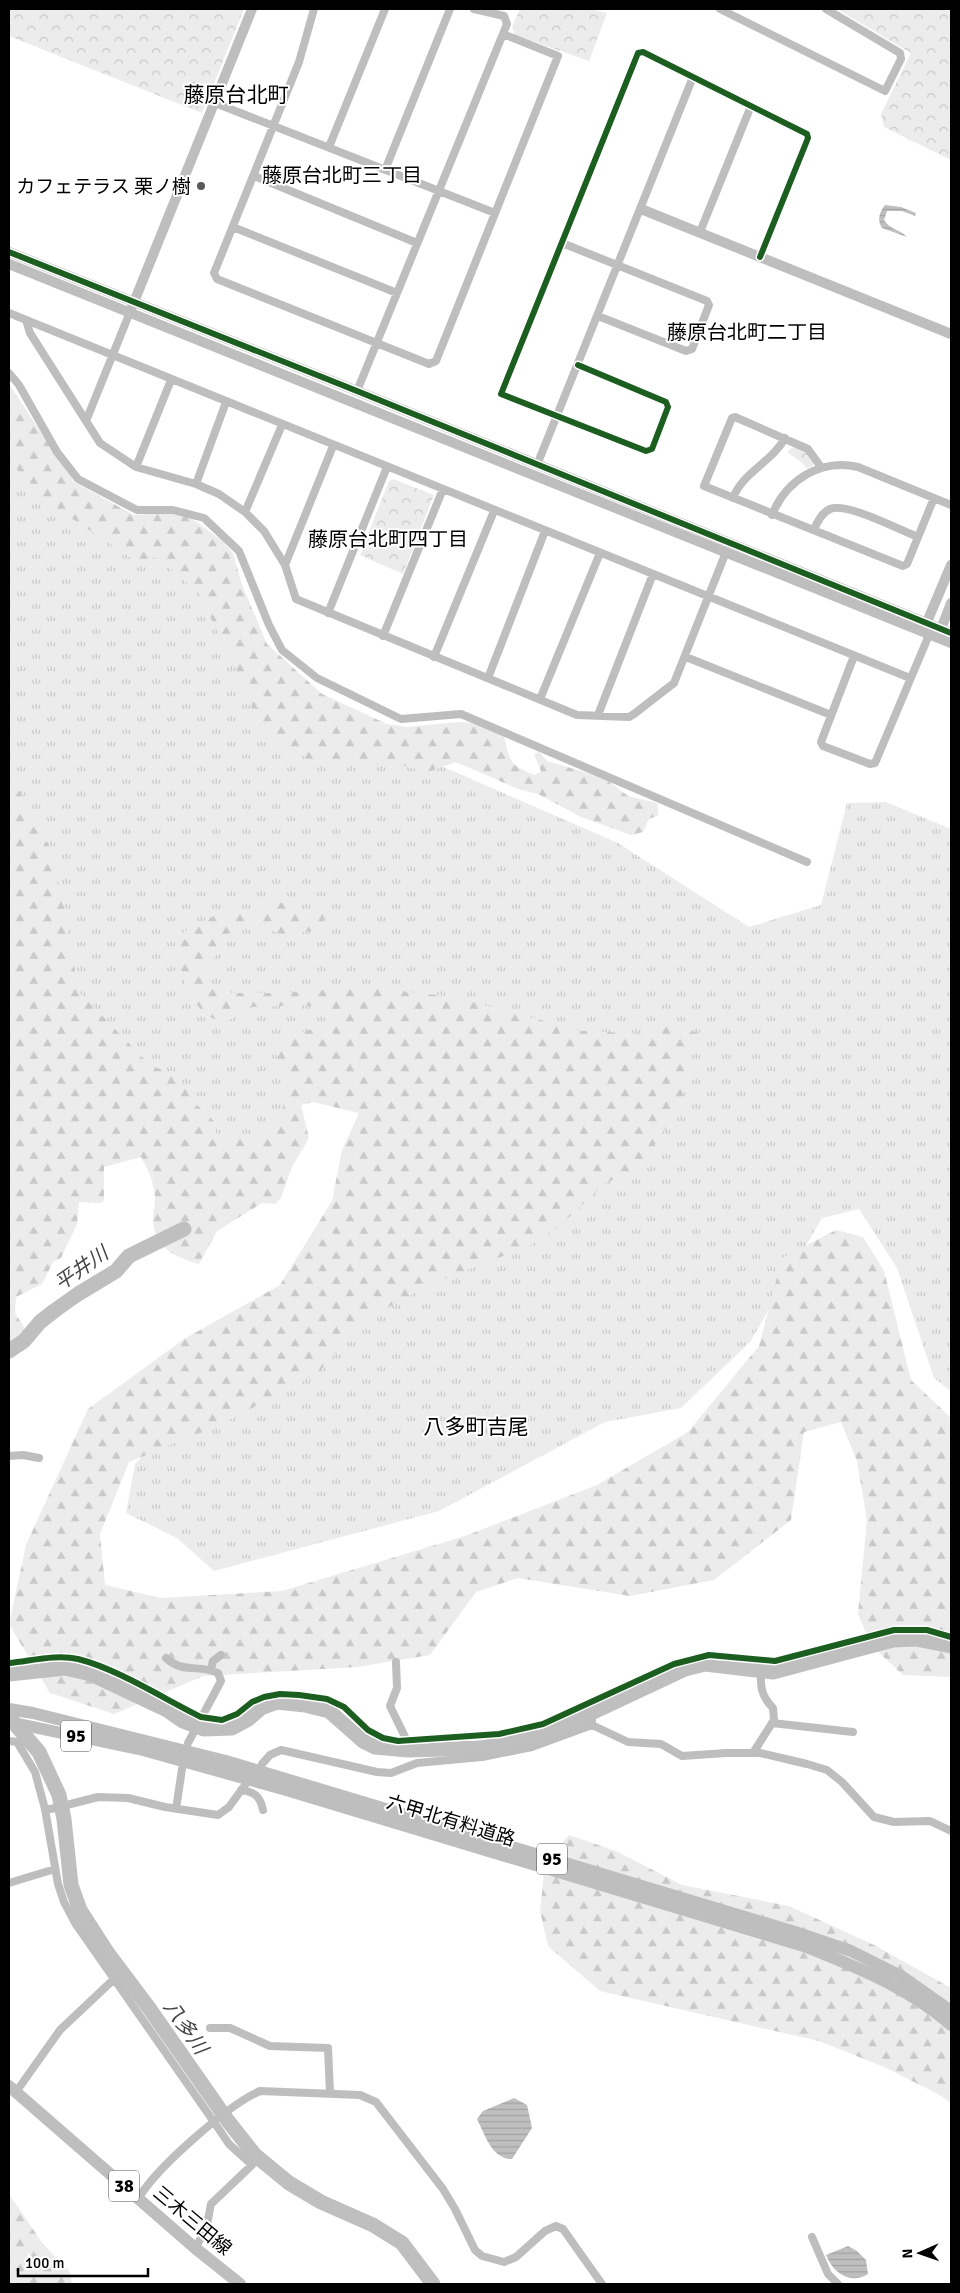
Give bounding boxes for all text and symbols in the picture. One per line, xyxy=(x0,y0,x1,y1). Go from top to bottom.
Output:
district label: 藤原台北町 xyxy=(184,82,289,108)
district label: 藤原台北町三丁目 xyxy=(262,163,422,188)
place label: カフェテラス 栗ノ樹 xyxy=(16,175,191,199)
marker: カフェテラス 栗ノ樹 xyxy=(195,180,207,192)
district label: 藤原台北町二丁目 xyxy=(667,320,827,345)
district label: 藤原台北町四丁目 xyxy=(308,527,468,552)
water label: 平井川 xyxy=(50,1240,115,1296)
district label: 八多町吉尾 xyxy=(424,1414,529,1440)
road number: 95 xyxy=(61,1720,91,1752)
street label: 六甲北有料道路 xyxy=(384,1790,518,1852)
road number: 95 xyxy=(537,1844,567,1875)
water label: 八多川 xyxy=(158,1996,214,2061)
road number: 38 xyxy=(109,2170,139,2202)
street label: 三木三田線 xyxy=(148,2181,236,2260)
north arrow xyxy=(895,2228,945,2278)
scale bar xyxy=(18,2246,148,2278)
text: N xyxy=(899,2248,916,2259)
text: 100 m xyxy=(25,2254,65,2272)

